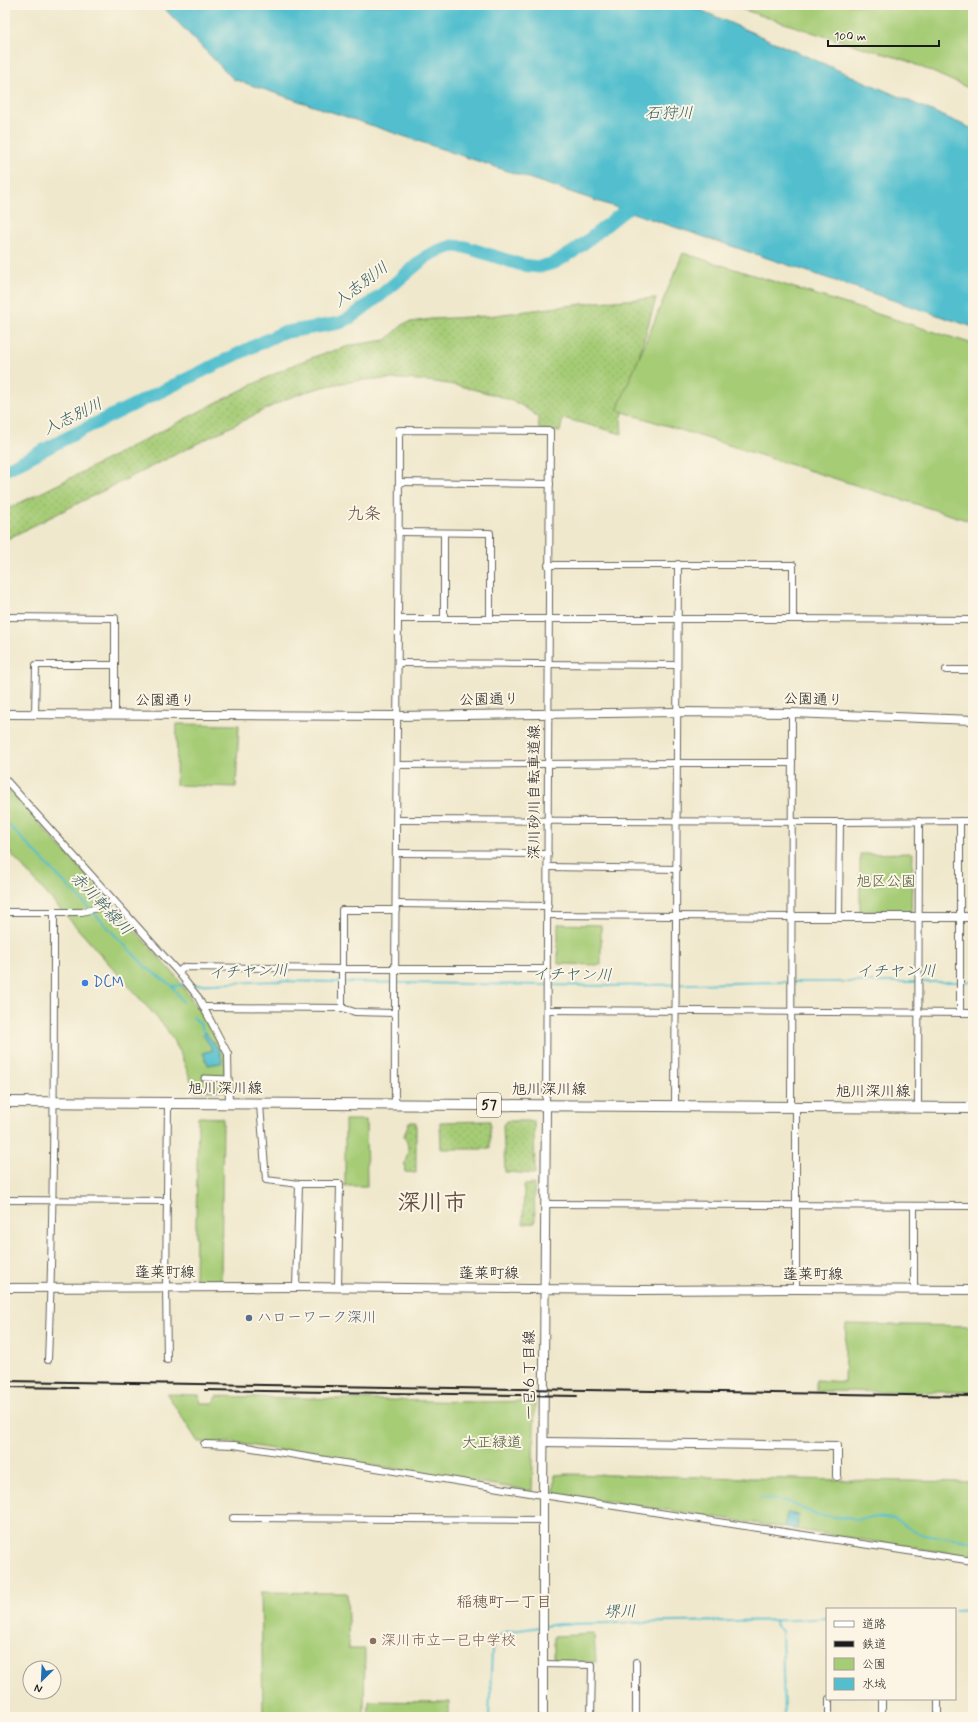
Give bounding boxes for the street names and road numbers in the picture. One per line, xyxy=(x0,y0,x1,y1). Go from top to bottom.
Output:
street label: 公園通り xyxy=(459,689,519,711)
street label: 公園通り xyxy=(783,689,843,711)
street label: 公園通り xyxy=(135,690,195,712)
street label: 深川砂川自転車道線 xyxy=(525,724,545,860)
street label: 旭川深川線 xyxy=(187,1079,263,1099)
street label: 旭川深川線 xyxy=(511,1080,587,1100)
street label: 旭川深川線 xyxy=(835,1082,911,1102)
road number: 57 xyxy=(477,1093,501,1117)
street label: 蓬莱町線 xyxy=(135,1263,195,1283)
street label: 蓬莱町線 xyxy=(459,1264,519,1284)
street label: 蓬莱町線 xyxy=(783,1265,843,1285)
street label: 一已６丁目線 xyxy=(520,1330,540,1420)

